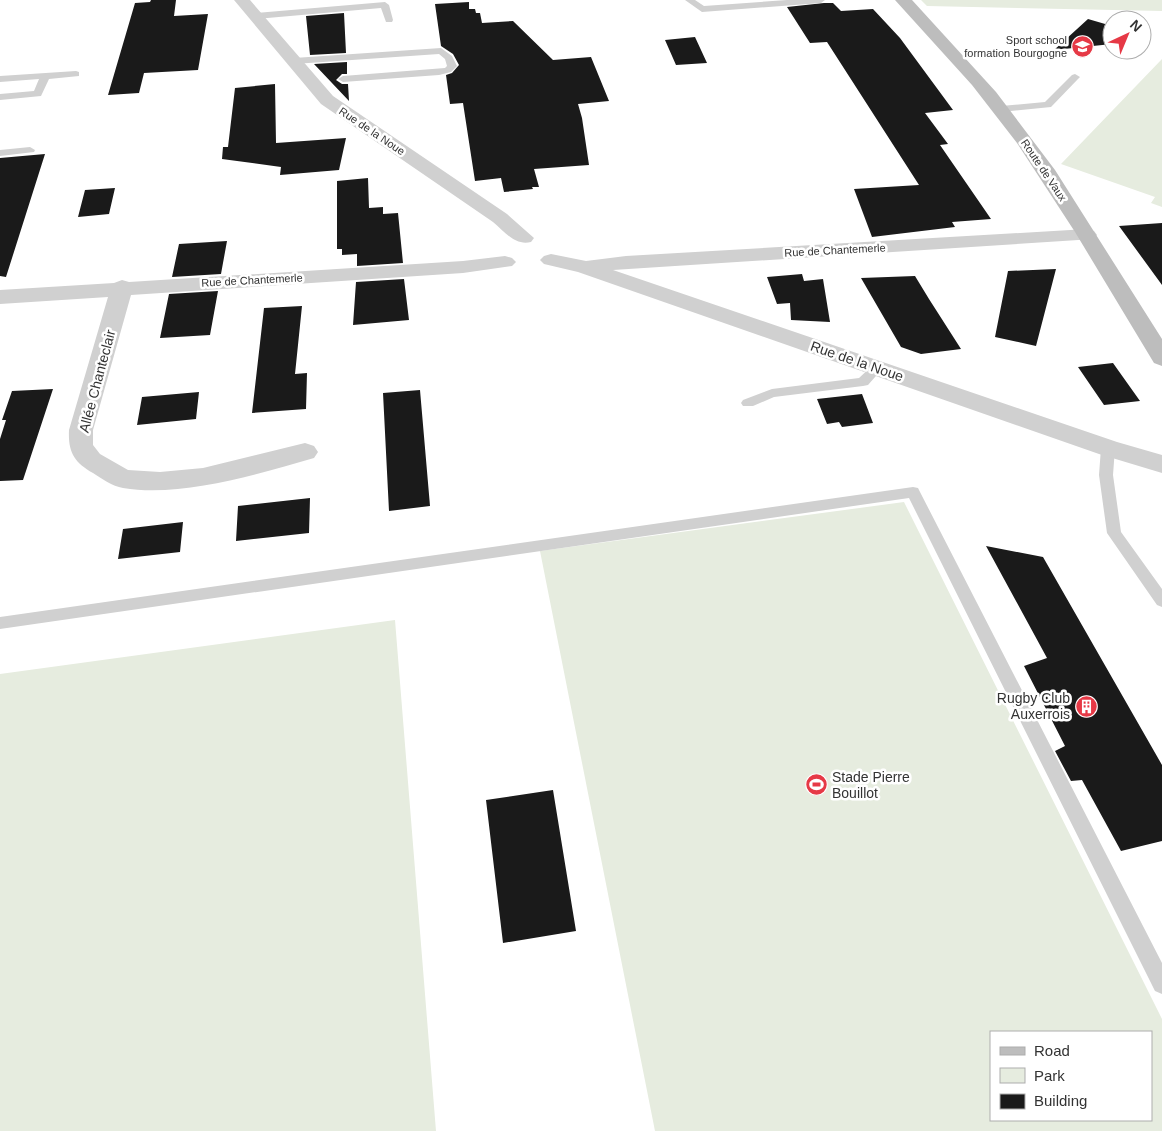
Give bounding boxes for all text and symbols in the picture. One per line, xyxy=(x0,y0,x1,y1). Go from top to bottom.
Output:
north arrow xyxy=(1102,10,1152,60)
text: N xyxy=(1127,16,1145,35)
place label: Sport school formation Bourgogne xyxy=(964,34,1067,59)
school or university icon: Sport school formation Bourgogne xyxy=(1071,34,1095,58)
street label: Rue de la Noue xyxy=(337,105,407,157)
street label: Route de Vaux xyxy=(1019,137,1069,204)
street label: Rue de Chantemerle xyxy=(784,241,886,259)
street label: Rue de Chantemerle xyxy=(201,271,303,289)
street label: Allée Chanteclair xyxy=(76,327,119,434)
street label: Rue de la Noue xyxy=(808,338,906,384)
place label: Rugby Club Auxerrois xyxy=(997,690,1070,722)
building icon: Rugby Club Auxerrois xyxy=(1074,694,1098,718)
place label: Stade Pierre Bouillot xyxy=(832,769,910,801)
sports icon: Stade Pierre Bouillot xyxy=(804,773,828,797)
legend xyxy=(990,1031,1152,1121)
text: Road xyxy=(1034,1042,1070,1059)
text: Park xyxy=(1034,1067,1065,1084)
text: Building xyxy=(1034,1092,1087,1109)

